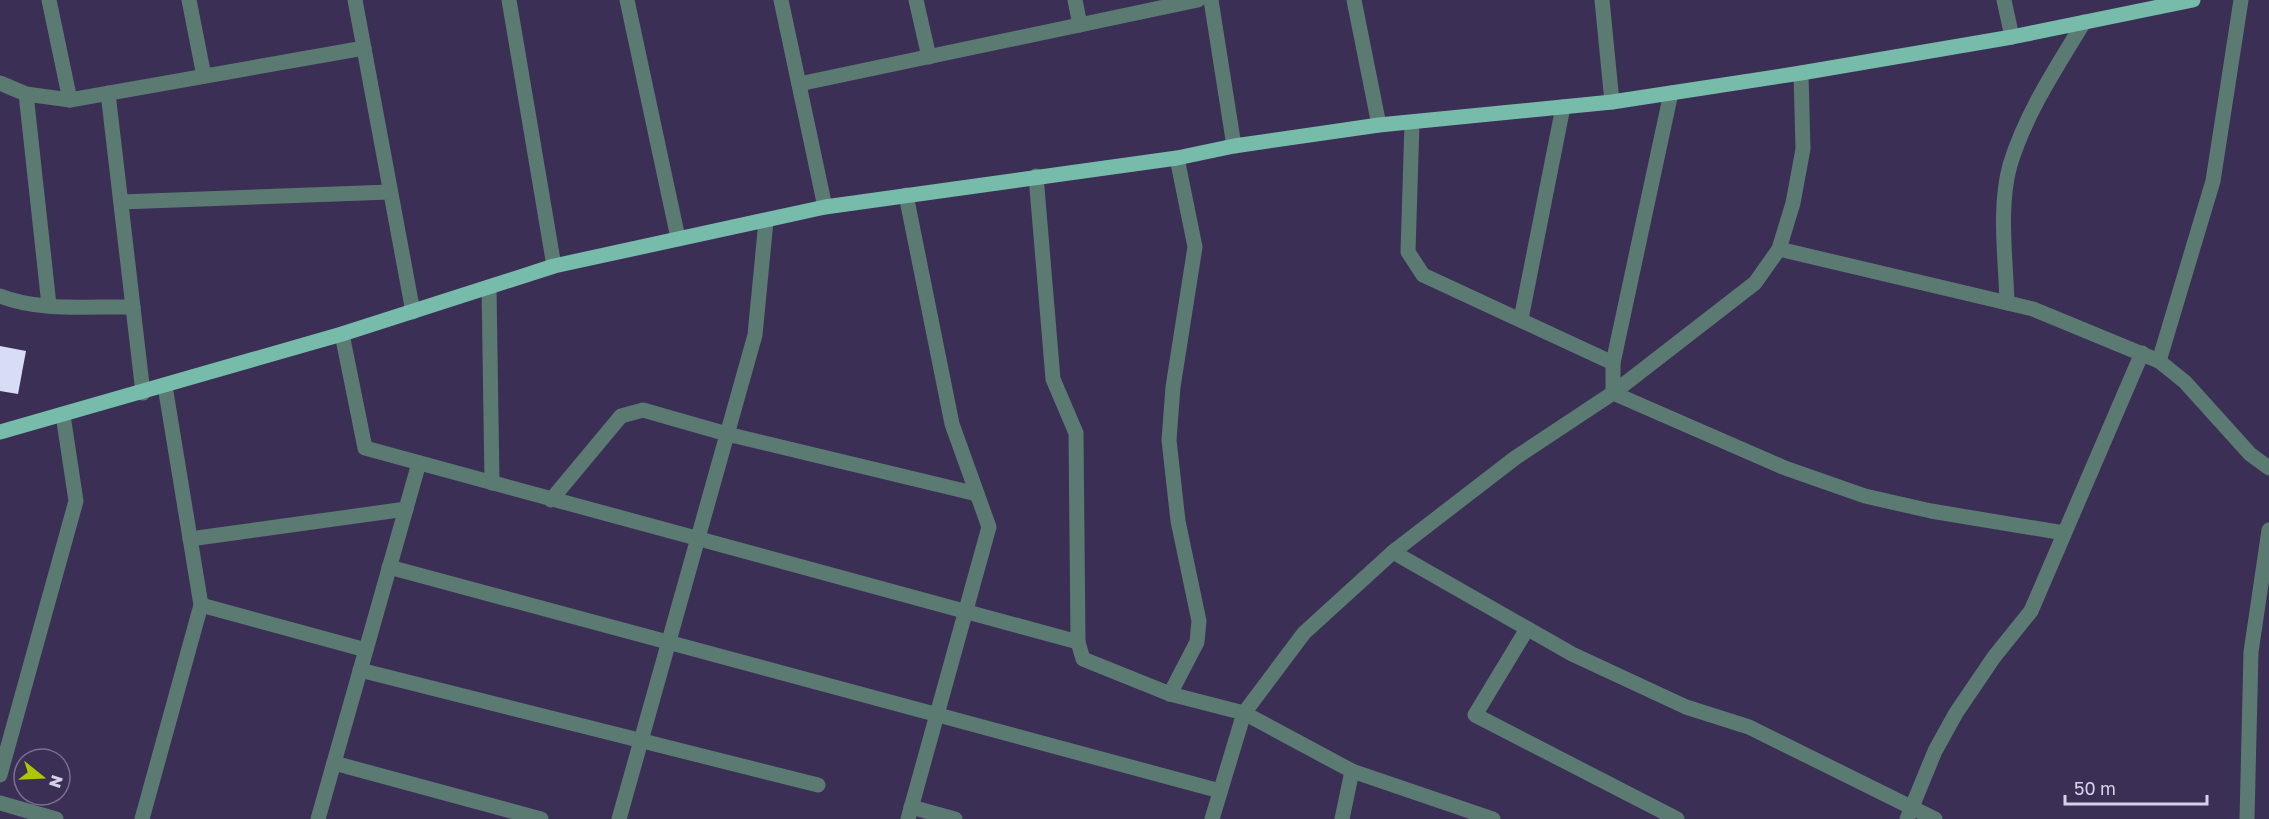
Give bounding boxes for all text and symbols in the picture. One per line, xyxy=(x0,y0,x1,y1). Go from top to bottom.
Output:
north arrow xyxy=(12,747,72,807)
scale bar xyxy=(2065,768,2208,806)
text: N xyxy=(45,773,68,791)
text: 50 m xyxy=(2074,777,2116,799)

